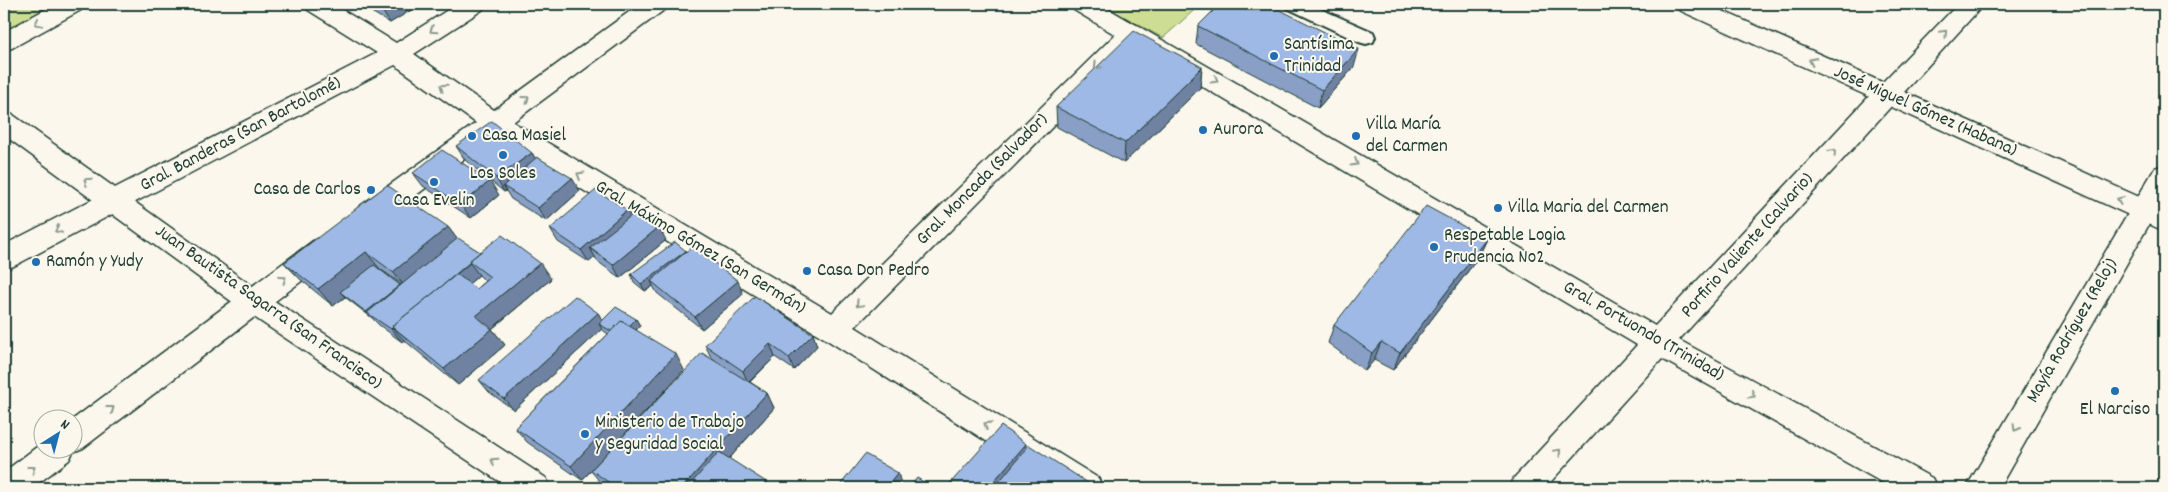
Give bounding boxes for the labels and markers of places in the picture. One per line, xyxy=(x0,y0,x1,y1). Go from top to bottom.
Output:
place label: Santísima Trinidad xyxy=(1284,32,1355,81)
marker: Santísima Trinidad xyxy=(1268,50,1280,62)
place label: Villa María del Carmen xyxy=(1366,112,1448,161)
place label: Aurora xyxy=(1213,117,1264,144)
place label: Casa Masiel xyxy=(482,123,566,150)
marker: Aurora xyxy=(1197,124,1209,136)
marker: Casa Masiel xyxy=(466,130,478,142)
marker: Villa María del Carmen xyxy=(1350,130,1362,142)
marker: Los Soles xyxy=(497,149,509,161)
place label: Los Soles xyxy=(470,161,536,188)
marker: Casa Evelin xyxy=(428,176,440,188)
place label: Casa de Carlos xyxy=(253,177,361,204)
marker: Casa de Carlos xyxy=(365,184,377,196)
place label: Casa Evelin xyxy=(393,188,475,215)
place label: Villa Maria del Carmen xyxy=(1508,195,1668,222)
marker: Villa Maria del Carmen xyxy=(1492,202,1504,214)
place label: Respetable Logia Prudencia No2 xyxy=(1444,223,1566,272)
marker: Respetable Logia Prudencia No2 xyxy=(1428,241,1440,253)
place label: Ramón y Yudy xyxy=(46,249,143,276)
marker: Ramón y Yudy xyxy=(30,256,42,268)
place label: Casa Don Pedro xyxy=(817,258,929,285)
marker: Casa Don Pedro xyxy=(801,265,813,277)
marker: El Narciso xyxy=(2109,385,2121,397)
place label: El Narciso xyxy=(2080,397,2150,424)
place label: Ministerio de Trabajo y Seguridad Social xyxy=(595,410,744,459)
marker: Ministerio de Trabajo y Seguridad Social xyxy=(579,428,591,440)

